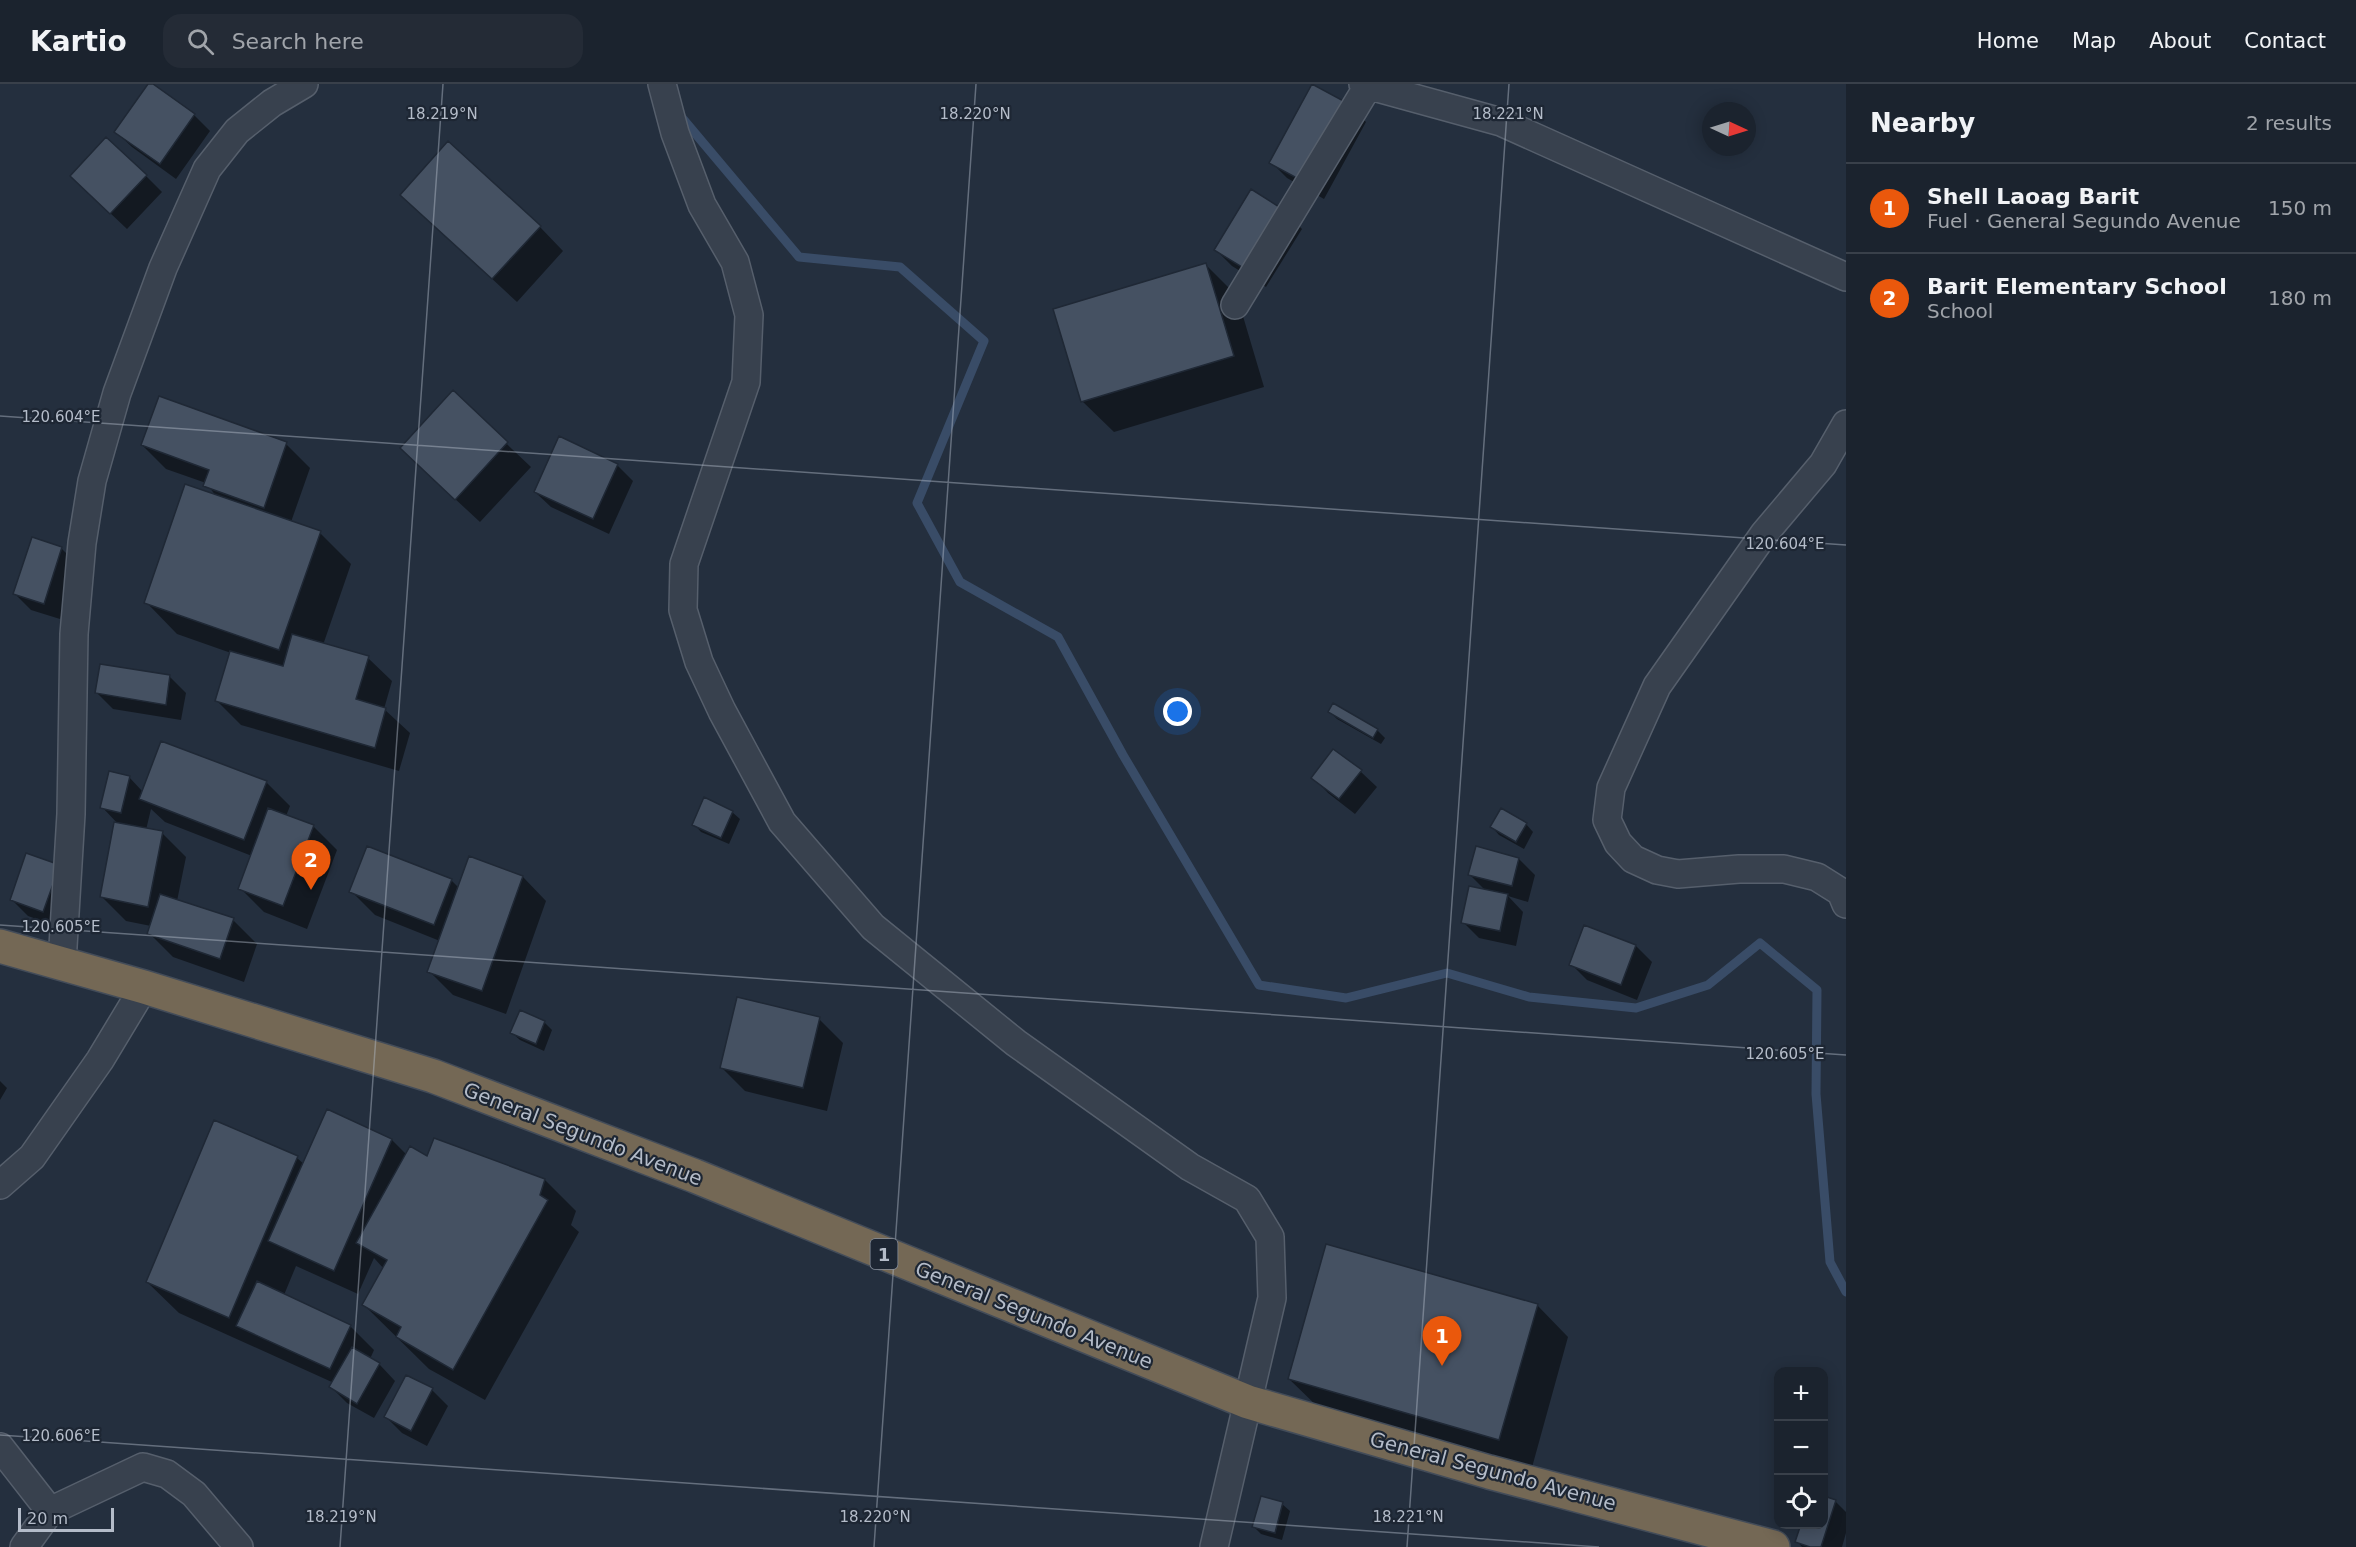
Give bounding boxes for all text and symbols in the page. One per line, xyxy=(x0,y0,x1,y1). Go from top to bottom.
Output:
search box xyxy=(163,14,583,68)
text: Kartio xyxy=(30,25,127,58)
icon: search xyxy=(184,25,217,58)
text: Search here xyxy=(232,29,364,54)
text: Home xyxy=(1977,29,2039,53)
text: Map xyxy=(2072,29,2116,53)
text: About xyxy=(2149,29,2211,53)
text: Contact xyxy=(2244,29,2326,53)
north arrow xyxy=(1702,102,1756,156)
text: 18.219°N xyxy=(406,105,478,123)
text: 18.220°N xyxy=(939,105,1011,123)
text: 18.221°N xyxy=(1472,105,1544,123)
text: Nearby xyxy=(1870,108,1975,138)
text: 2 results xyxy=(2246,111,2332,135)
text: Shell Laoag Barit xyxy=(1927,184,2139,209)
text: 1 xyxy=(1883,196,1896,220)
text: 150 m xyxy=(2268,196,2332,220)
text: Fuel · General Segundo Avenue xyxy=(1927,209,2241,233)
text: Barit Elementary School xyxy=(1927,274,2227,299)
text: 2 xyxy=(1883,286,1896,310)
text: 180 m xyxy=(2268,286,2332,310)
text: School xyxy=(1927,299,1993,323)
text: 120.604°E xyxy=(21,408,101,426)
text: 120.604°E xyxy=(1745,535,1825,553)
your location xyxy=(1163,697,1192,726)
pin: 2 xyxy=(292,840,330,890)
text: 120.605°E xyxy=(21,918,101,936)
text: 120.605°E xyxy=(1745,1045,1825,1063)
street label: General Segundo Avenue xyxy=(460,1077,706,1191)
road number: 1 xyxy=(870,1239,898,1269)
street label: General Segundo Avenue xyxy=(912,1256,1156,1374)
pin: 1 xyxy=(1422,1316,1462,1366)
map controls xyxy=(1774,1367,1828,1529)
button: + xyxy=(1774,1367,1828,1421)
button: − xyxy=(1774,1421,1828,1475)
text: 120.606°E xyxy=(21,1427,101,1445)
street label: General Segundo Avenue xyxy=(1367,1427,1619,1515)
button: locate xyxy=(1774,1475,1828,1529)
scale bar xyxy=(18,1505,114,1532)
text: 18.219°N xyxy=(305,1508,377,1526)
text: 18.220°N xyxy=(839,1508,911,1526)
text: 18.221°N xyxy=(1372,1508,1444,1526)
text: 20 m xyxy=(27,1509,68,1528)

